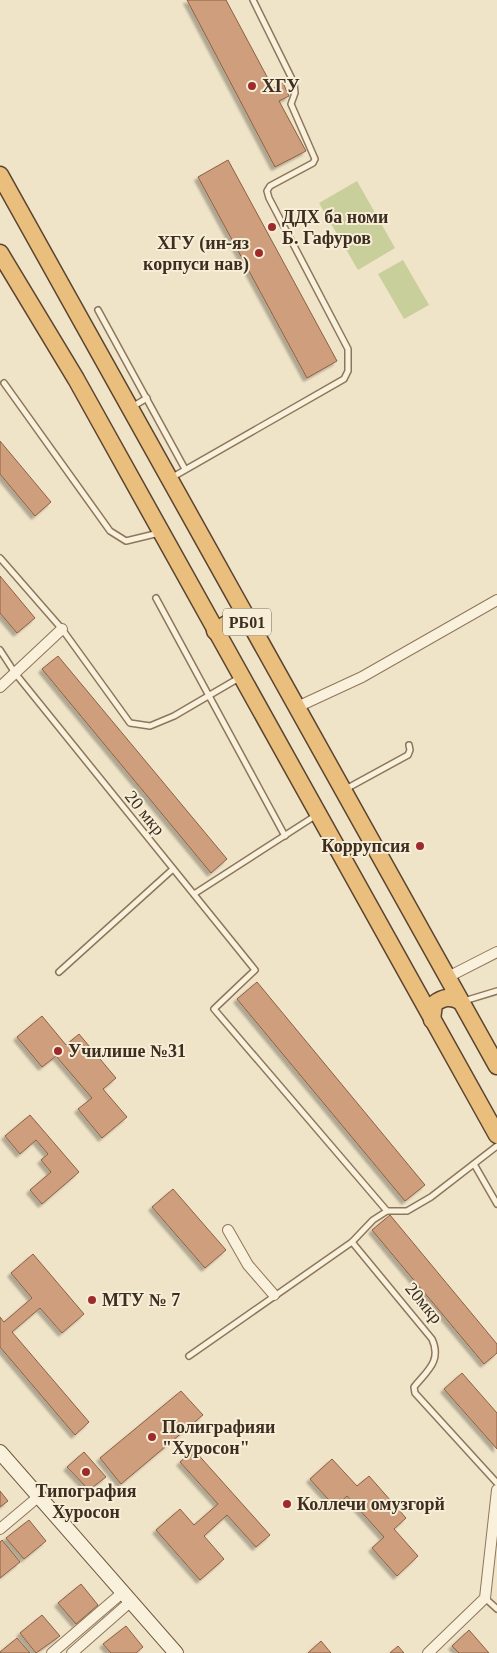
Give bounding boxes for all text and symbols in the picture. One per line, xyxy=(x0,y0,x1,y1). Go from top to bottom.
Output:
place label: ХГУ xyxy=(262,76,300,96)
marker: ХГУ xyxy=(246,80,258,92)
place label: ДДХ ба номи Б. Гафуров xyxy=(282,207,388,248)
marker: ДДХ ба номи Б. Гафуров xyxy=(266,221,278,233)
place label: ХГУ (ин-яз корпуси нав) xyxy=(143,233,249,275)
marker: ХГУ (ин-яз корпуси нав) xyxy=(253,247,265,259)
road number: РБ01 xyxy=(223,608,271,636)
street label: 20 мкр xyxy=(121,787,169,839)
place label: Коррупсия xyxy=(322,836,410,856)
marker: Коррупсия xyxy=(414,840,426,852)
place label: Училише №31 xyxy=(68,1041,186,1061)
marker: Училише №31 xyxy=(52,1045,64,1057)
street label: 20мкр xyxy=(401,1279,447,1327)
place label: МТУ № 7 xyxy=(102,1290,180,1310)
marker: МТУ № 7 xyxy=(86,1294,98,1306)
place label: Полиграфияи "Хуросон" xyxy=(162,1417,275,1458)
marker: Полиграфияи "Хуросон" xyxy=(146,1431,158,1443)
marker: Типография Хуросон xyxy=(80,1466,92,1478)
place label: Типография Хуросон xyxy=(35,1481,137,1522)
place label: Коллечи омузгорй xyxy=(297,1494,445,1514)
marker: Коллечи омузгорй xyxy=(281,1498,293,1510)

